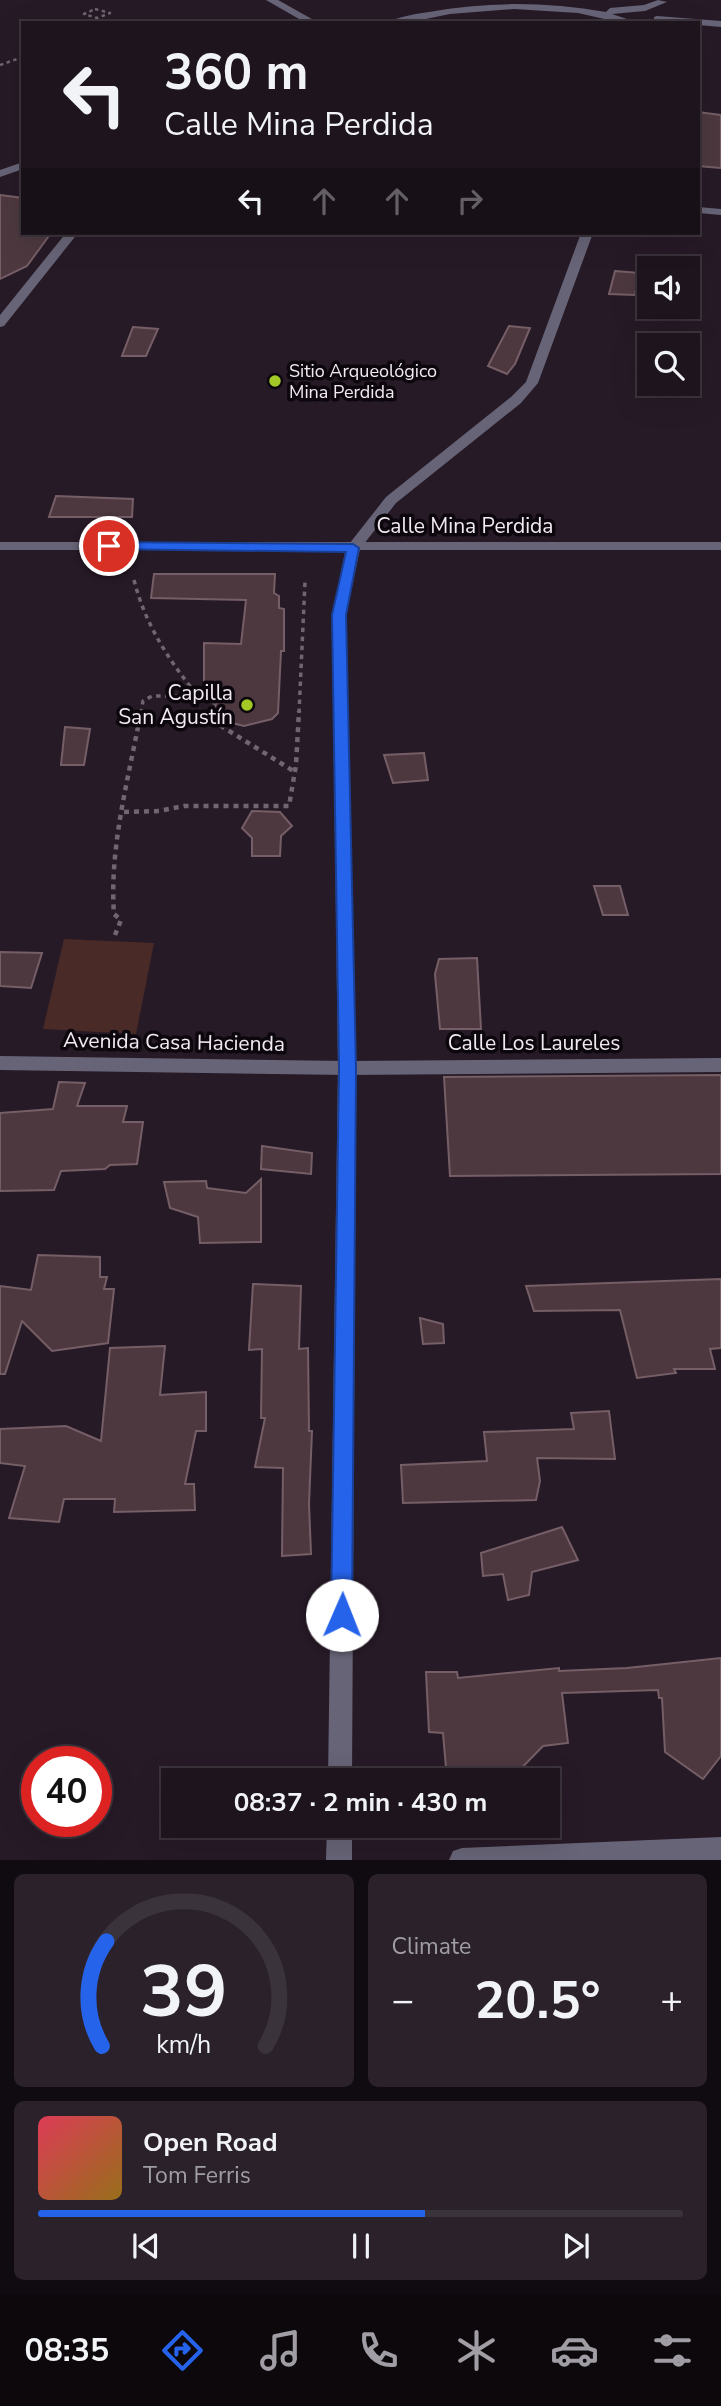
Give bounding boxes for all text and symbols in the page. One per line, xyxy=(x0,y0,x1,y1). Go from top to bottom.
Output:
text: 360 m xyxy=(164,39,308,106)
icon: left xyxy=(49,49,140,140)
text: Calle Mina Perdida xyxy=(164,103,434,146)
icon: left xyxy=(232,182,270,220)
icon: ahead xyxy=(305,182,343,220)
icon: ahead xyxy=(378,182,416,220)
icon: right xyxy=(451,182,489,220)
map controls xyxy=(637,256,700,396)
button: sound xyxy=(637,256,700,319)
button: search xyxy=(637,333,700,396)
place label: Sitio Arqueológico Mina Perdida xyxy=(289,359,437,404)
marker: Sitio Arqueológico Mina Perdida xyxy=(267,373,283,389)
street label: Calle Mina Perdida xyxy=(377,512,553,540)
pin xyxy=(79,516,139,576)
icon: arrive xyxy=(90,527,128,565)
place label: Capilla San Agustín xyxy=(118,679,233,731)
marker: Capilla San Agustín xyxy=(239,697,255,713)
street label: Avenida Casa Hacienda xyxy=(63,1026,285,1058)
street label: Calle Los Laureles xyxy=(448,1029,620,1057)
position arrow xyxy=(305,1578,379,1652)
speed limit sign: 40 xyxy=(21,1746,112,1837)
text: 08:37 · 2 min · 430 m xyxy=(234,1785,487,1820)
text: Climate xyxy=(392,1931,471,1962)
text: 39 xyxy=(140,1943,227,2043)
text: 20.5° xyxy=(474,1965,600,2036)
text: − xyxy=(392,1975,414,2026)
text: + xyxy=(660,1975,683,2026)
text: km/h xyxy=(156,2028,211,2062)
text: Open Road xyxy=(143,2125,278,2160)
text: Tom Ferris xyxy=(143,2160,251,2191)
icon: previous xyxy=(127,2227,165,2265)
icon: pause xyxy=(342,2227,380,2265)
icon: next xyxy=(557,2227,595,2265)
icon: directions xyxy=(158,2326,207,2375)
icon: music xyxy=(256,2326,305,2375)
icon: phone xyxy=(354,2326,403,2375)
icon: climate xyxy=(452,2326,501,2375)
icon: car xyxy=(550,2326,599,2375)
icon: filters xyxy=(648,2326,697,2375)
text: 08:35 xyxy=(24,2329,109,2372)

